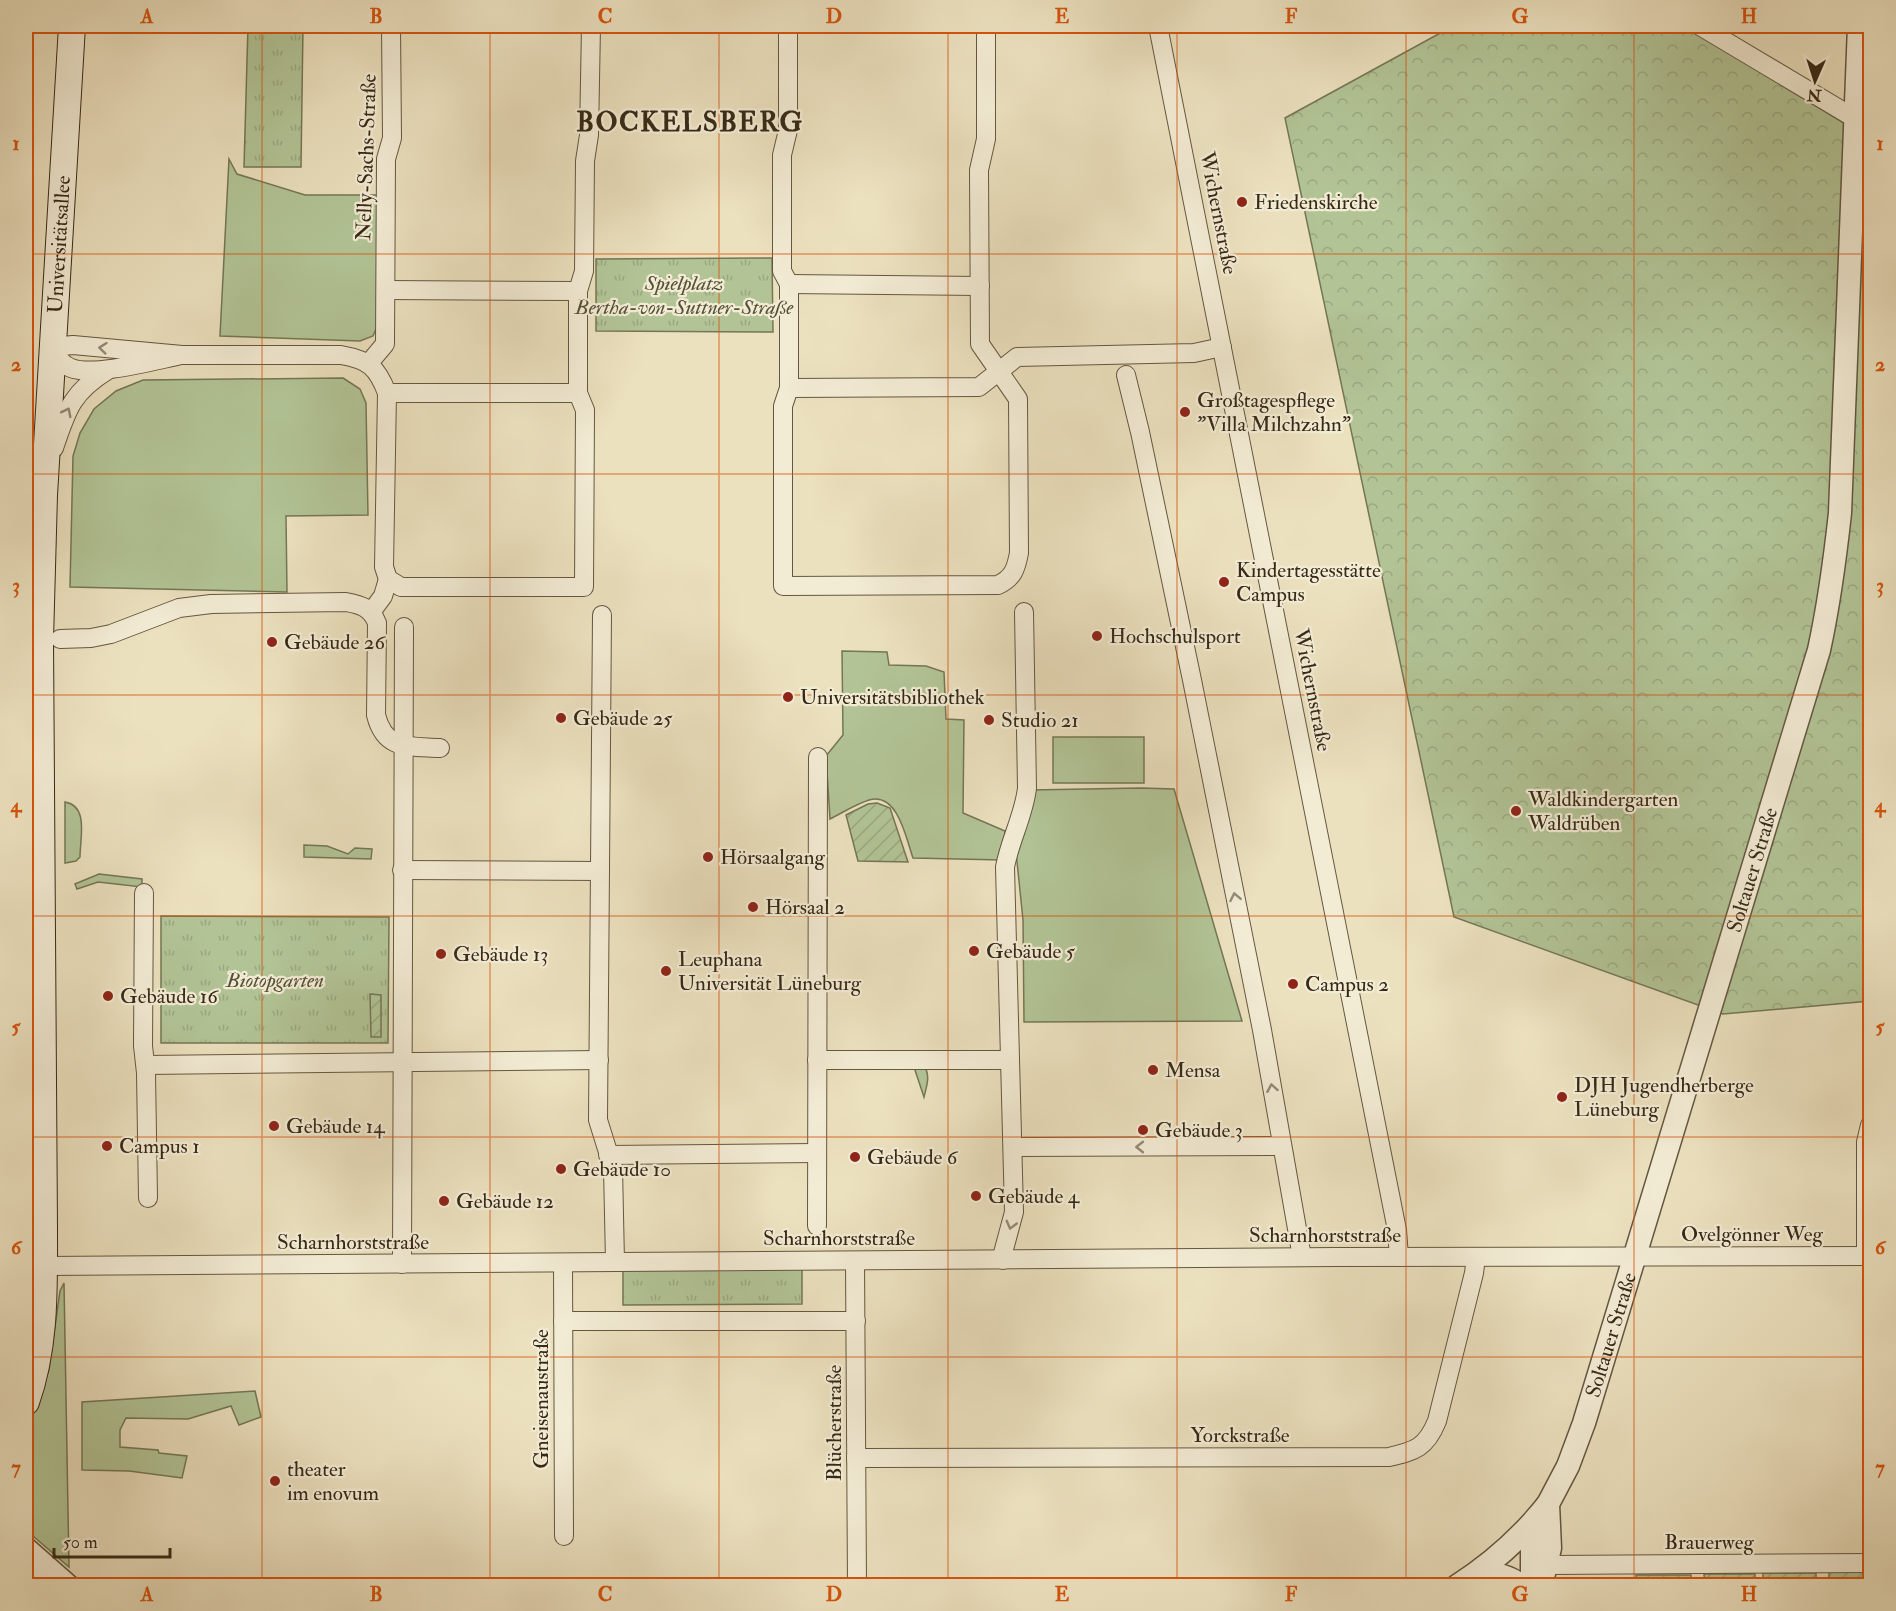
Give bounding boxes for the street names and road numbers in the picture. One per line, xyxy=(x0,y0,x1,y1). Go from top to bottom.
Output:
street label: Nelly-Sachs-Straße xyxy=(350,73,383,241)
street label: Wichernstraße xyxy=(1193,149,1244,277)
street label: Universitätsallee xyxy=(42,175,77,314)
street label: Wichernstraße xyxy=(1287,626,1338,754)
street label: Soltauer Straße xyxy=(1721,804,1784,936)
street label: Ovelgönner Weg xyxy=(1681,1221,1824,1248)
street label: Scharnhorststraße xyxy=(1249,1222,1401,1249)
street label: Scharnhorststraße xyxy=(763,1225,915,1252)
street label: Scharnhorststraße xyxy=(277,1229,429,1256)
street label: Soltauer Straße xyxy=(1580,1269,1643,1401)
street label: Gneisenaustraße xyxy=(528,1329,555,1469)
street label: Blücherstraße xyxy=(821,1365,848,1481)
street label: Yorckstraße xyxy=(1190,1422,1290,1449)
street label: Brauerweg xyxy=(1664,1529,1754,1556)

